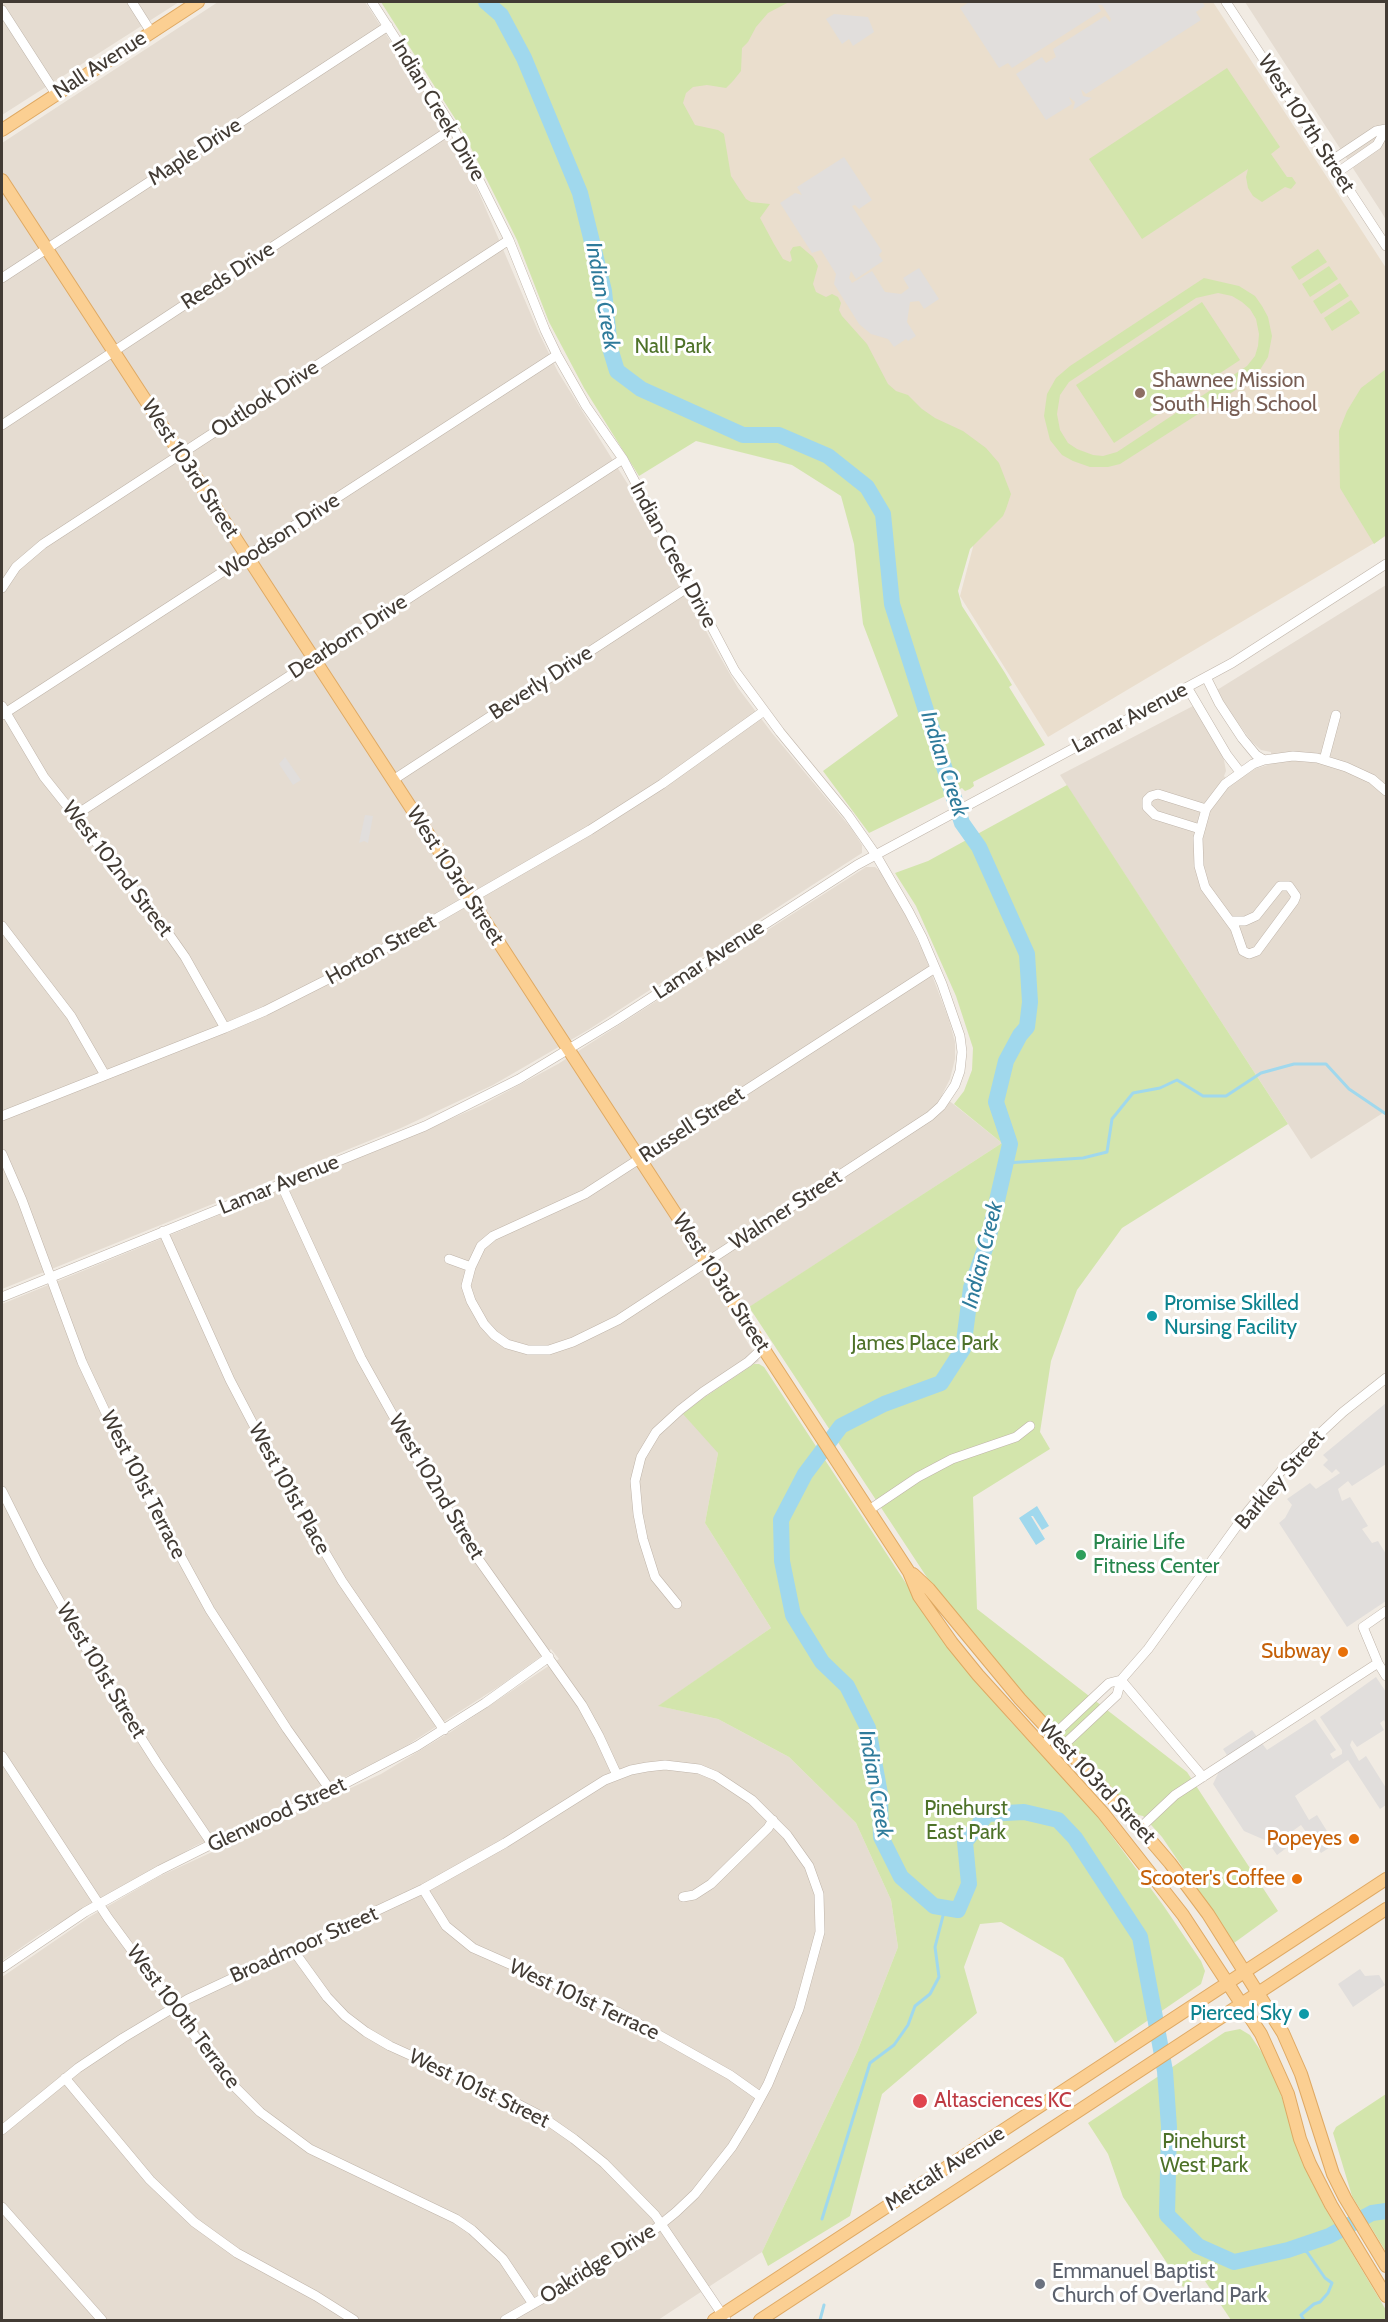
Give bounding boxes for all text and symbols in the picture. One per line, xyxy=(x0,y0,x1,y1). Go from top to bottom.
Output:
street label: Nall Avenue xyxy=(49,26,151,104)
street label: Indian Creek Drive xyxy=(386,34,490,186)
street label: West 107th Street xyxy=(1252,50,1360,198)
street label: Maple Drive xyxy=(144,113,246,191)
street label: Reeds Drive xyxy=(177,237,279,315)
water label: Indian Creek xyxy=(580,240,624,352)
park label: Nall Park xyxy=(634,334,712,360)
street label: Outlook Drive xyxy=(206,355,324,443)
place label: Shawnee Mission South High School xyxy=(1152,368,1317,418)
marker: Shawnee Mission South High School xyxy=(1133,386,1147,400)
street label: West 103rd Street xyxy=(136,395,244,543)
street label: Indian Creek Drive xyxy=(624,478,722,632)
street label: Woodson Drive xyxy=(215,488,345,584)
street label: Dearborn Drive xyxy=(284,589,412,685)
street label: Beverly Drive xyxy=(485,640,597,726)
street label: Lamar Avenue xyxy=(1068,677,1192,759)
water label: Indian Creek xyxy=(915,708,973,820)
street label: West 102nd Street xyxy=(56,796,178,942)
street label: West 103rd Street xyxy=(401,802,509,950)
street label: Horton Street xyxy=(322,909,440,991)
street label: Lamar Avenue xyxy=(649,915,769,1005)
street label: Russell Street xyxy=(635,1082,749,1168)
street label: Lamar Avenue xyxy=(215,1150,343,1220)
street label: Walmer Street xyxy=(725,1164,847,1256)
water label: Indian Creek xyxy=(957,1199,1009,1311)
street label: West 103rd Street xyxy=(667,1209,775,1357)
place label: Promise Skilled Nursing Facility xyxy=(1164,1291,1299,1341)
marker: Promise Skilled Nursing Facility xyxy=(1145,1309,1159,1323)
park label: James Place Park xyxy=(851,1331,999,1357)
street label: West 101st Terrace xyxy=(95,1407,191,1563)
street label: West 102nd Street xyxy=(383,1410,489,1564)
street label: West 101st Place xyxy=(243,1419,335,1559)
street label: Barkley Street xyxy=(1230,1425,1330,1535)
place label: Prairie Life Fitness Center xyxy=(1093,1530,1219,1580)
marker: Prairie Life Fitness Center xyxy=(1074,1548,1088,1562)
street label: West 101st Street xyxy=(51,1599,151,1743)
place label: Subway xyxy=(1261,1639,1331,1665)
marker: Subway xyxy=(1336,1645,1350,1659)
street label: West 103rd Street xyxy=(1033,1715,1161,1849)
water label: Indian Creek xyxy=(853,1728,897,1840)
street label: Glenwood Street xyxy=(204,1772,350,1858)
park label: Pinehurst East Park xyxy=(924,1796,1008,1846)
place label: Popeyes xyxy=(1267,1826,1342,1852)
marker: Popeyes xyxy=(1347,1832,1361,1846)
place label: Scooter's Coffee xyxy=(1140,1866,1285,1892)
marker: Scooter's Coffee xyxy=(1290,1872,1304,1886)
street label: Broadmoor Street xyxy=(226,1901,382,1989)
street label: West 100th Terrace xyxy=(121,1940,245,2094)
street label: West 101st Terrace xyxy=(505,1954,663,2046)
place label: Pierced Sky xyxy=(1190,2001,1292,2027)
marker: Pierced Sky xyxy=(1297,2007,1311,2021)
street label: West 101st Street xyxy=(405,2044,553,2134)
place label: Altasciences KC xyxy=(934,2088,1072,2114)
marker: Altasciences KC xyxy=(911,2092,929,2110)
street label: Metcalf Avenue xyxy=(881,2121,1009,2217)
park label: Pinehurst West Park xyxy=(1160,2129,1248,2179)
street label: Oakridge Drive xyxy=(536,2219,660,2309)
place label: Emmanuel Baptist Church of Overland Park xyxy=(1052,2259,1267,2309)
marker: Emmanuel Baptist Church of Overland Park xyxy=(1033,2277,1047,2291)

